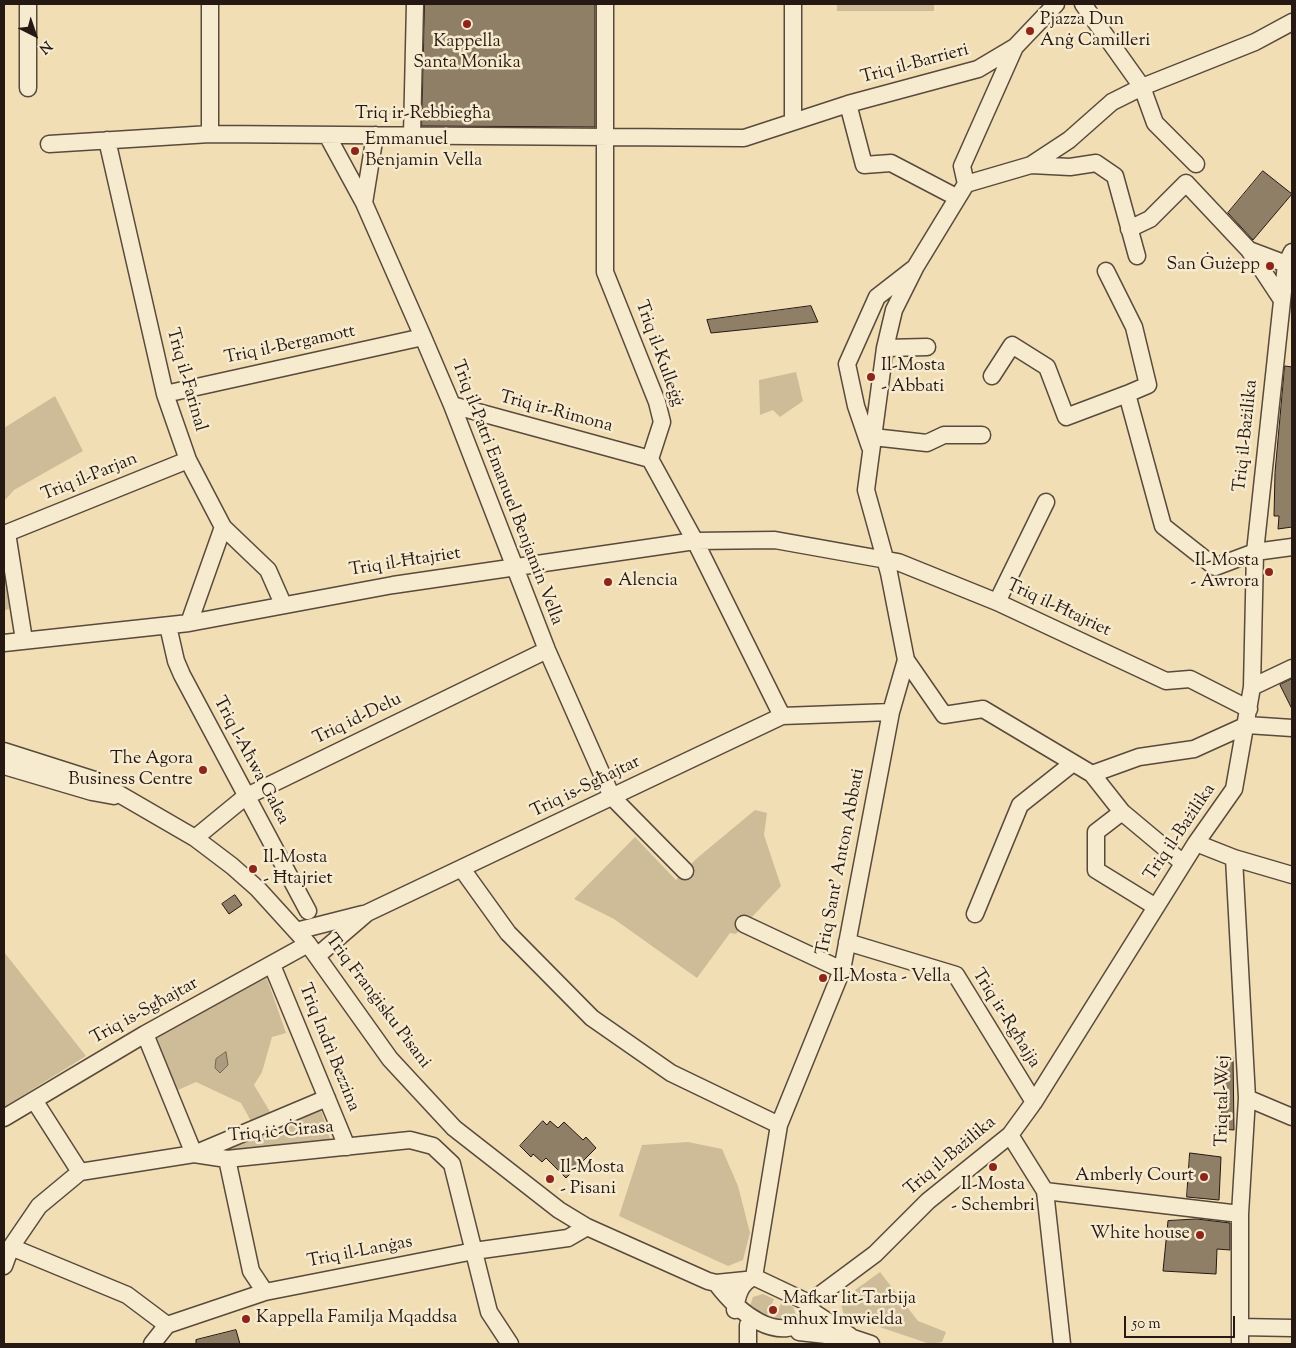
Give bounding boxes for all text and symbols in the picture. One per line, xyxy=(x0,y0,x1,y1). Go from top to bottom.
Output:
north arrow xyxy=(10,10,60,60)
place label: Pjazza Dun Anġ Camilleri xyxy=(1040,10,1150,52)
marker: Kappella Santa Monika xyxy=(461,18,473,30)
marker: Pjazza Dun Anġ Camilleri xyxy=(1024,25,1036,37)
place label: Kappella Santa Monika xyxy=(413,32,521,74)
text: N xyxy=(34,35,56,58)
street label: Triq il-Barrieri xyxy=(859,40,971,90)
street label: Triq ir-Rebbiegħa xyxy=(355,104,491,126)
place label: Emmanuel Benjamin Vella xyxy=(365,130,482,172)
marker: Emmanuel Benjamin Vella xyxy=(349,145,361,157)
place label: San Ġużepp xyxy=(1167,255,1260,277)
marker: San Ġużepp xyxy=(1264,260,1276,272)
street label: Triq il-Kulleġġ xyxy=(629,298,687,410)
street label: Triq il-Bergamott xyxy=(223,322,357,370)
street label: Triq il-Farinal xyxy=(160,326,210,434)
place label: Il-Mosta - Abbati xyxy=(881,356,945,398)
street label: Triq il-Patri Emanuel Benjamin Vella xyxy=(445,358,567,628)
marker: Il-Mosta - Abbati xyxy=(865,371,877,383)
street label: Triq il-Bażilika xyxy=(1230,379,1264,493)
street label: Triq ir-Rimona xyxy=(497,388,615,438)
street label: Triq il-Parjan xyxy=(39,449,141,507)
street label: Triq il-Ħtajriet xyxy=(348,544,462,582)
place label: Il-Mosta - Awrora xyxy=(1190,551,1259,594)
marker: Il-Mosta - Awrora xyxy=(1263,566,1275,578)
place label: Alencia xyxy=(618,571,678,593)
street label: Triq il-Ħtajriet xyxy=(1002,575,1114,643)
marker: Alencia xyxy=(602,576,614,588)
street label: Triq id-Delu xyxy=(310,689,406,751)
street label: Triq l-Aħwa Galea xyxy=(207,693,293,829)
place label: The Agora Business Centre xyxy=(68,749,193,792)
street label: Triq is-Sgħajtar xyxy=(528,752,644,824)
marker: The Agora Business Centre xyxy=(197,764,209,776)
street label: Triq Sant' Anton Abbati xyxy=(813,767,871,957)
street label: Triq il-Bażilika xyxy=(1141,780,1221,886)
place label: Il-Mosta - Ħtajriet xyxy=(263,848,333,891)
marker: Il-Mosta - Ħtajriet xyxy=(247,863,259,875)
street label: Triq Franġisku Pisani xyxy=(319,931,435,1073)
street label: Triq ir-Rgħajja xyxy=(966,965,1044,1073)
place label: Il-Mosta - Vella xyxy=(833,967,950,989)
marker: Il-Mosta - Vella xyxy=(817,972,829,984)
street label: Triq is-Sgħajtar xyxy=(88,974,202,1050)
street label: Triq Indrì Bezzina xyxy=(292,981,364,1115)
street label: Triq tal-Wej xyxy=(1212,1055,1236,1147)
street label: Triq il-Bażilika xyxy=(901,1113,1001,1201)
street label: Triq iċ-Ċirasa xyxy=(227,1118,335,1148)
place label: Il-Mosta - Pisani xyxy=(560,1158,624,1200)
marker: Il-Mosta - Schembri xyxy=(987,1161,999,1173)
place label: Amberly Court xyxy=(1075,1166,1194,1188)
marker: Amberly Court xyxy=(1198,1171,1210,1183)
marker: Il-Mosta - Pisani xyxy=(544,1173,556,1185)
place label: Il-Mosta - Schembri xyxy=(951,1175,1035,1218)
place label: White house xyxy=(1090,1224,1190,1246)
marker: White house xyxy=(1194,1229,1206,1241)
street label: Triq il-Lanġas xyxy=(306,1232,414,1274)
place label: Mafkar lit-Tarbija mhux Imwielda xyxy=(783,1289,916,1332)
marker: Mafkar lit-Tarbija mhux Imwielda xyxy=(767,1304,779,1316)
scale bar xyxy=(1126,1306,1237,1338)
place label: Kappella Familja Mqaddsa xyxy=(256,1308,457,1330)
marker: Kappella Familja Mqaddsa xyxy=(240,1313,252,1325)
text: 50 m xyxy=(1132,1314,1161,1335)

